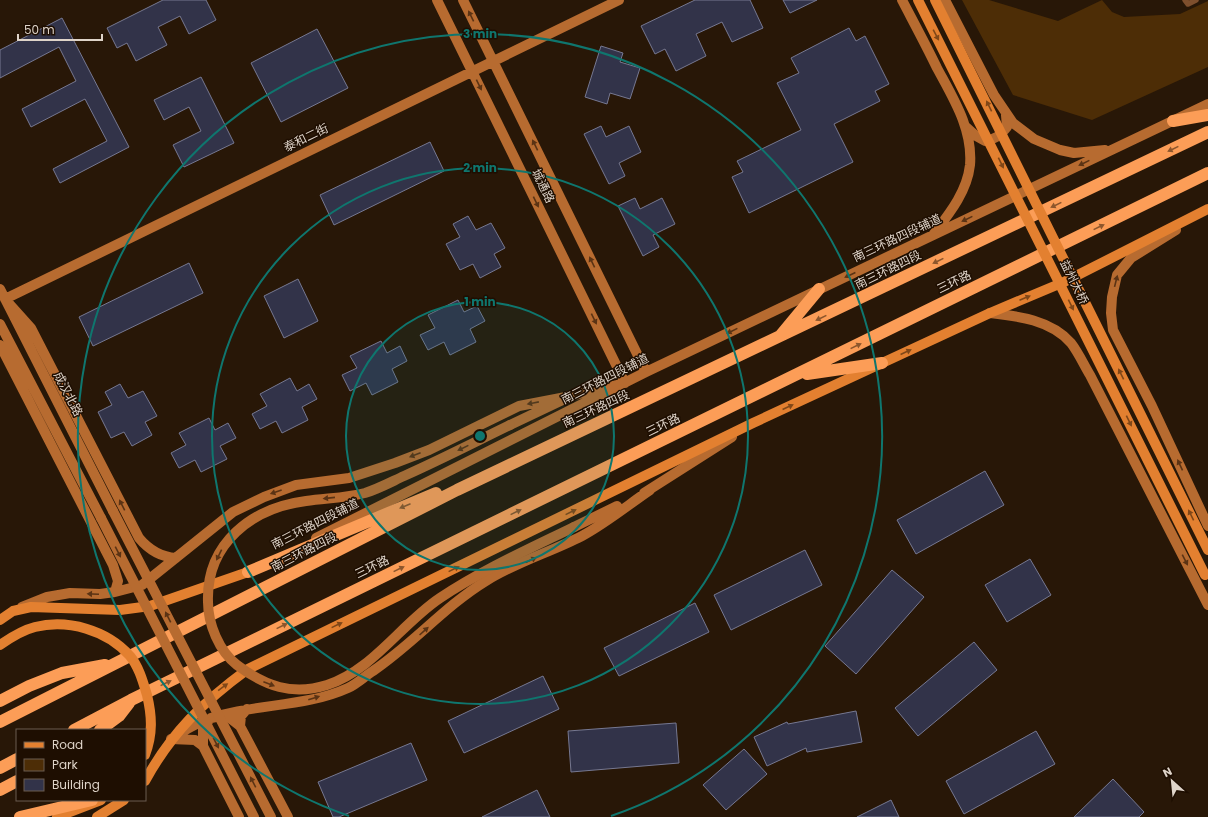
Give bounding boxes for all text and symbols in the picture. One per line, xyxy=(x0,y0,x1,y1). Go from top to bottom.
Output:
one-way arrow xyxy=(468,10,474,22)
scale bar xyxy=(18,16,102,42)
text: 50 m xyxy=(24,21,55,38)
text: 3 min xyxy=(463,25,497,42)
one-way arrow xyxy=(933,29,939,40)
one-way arrow xyxy=(476,80,482,91)
one-way arrow xyxy=(986,101,992,112)
street label: 泰和二街 xyxy=(280,119,331,156)
one-way arrow xyxy=(531,139,538,151)
one-way arrow xyxy=(1167,146,1179,152)
one-way arrow xyxy=(997,157,1004,169)
text: 2 min xyxy=(463,159,497,176)
one-way arrow xyxy=(1079,160,1090,166)
street label: 城通路 xyxy=(528,166,559,206)
one-way arrow xyxy=(533,196,539,208)
one-way arrow xyxy=(1050,202,1061,208)
street label: 南三环路四段辅道 xyxy=(850,210,944,266)
one-way arrow xyxy=(962,216,973,222)
one-way arrow xyxy=(1093,224,1105,230)
street label: 南三环路四段 xyxy=(852,246,924,293)
one-way arrow xyxy=(589,256,595,268)
street label: 益州大桥 xyxy=(1056,256,1093,307)
one-way arrow xyxy=(933,258,944,264)
street label: 三环路 xyxy=(934,266,974,297)
one-way arrow xyxy=(844,272,856,278)
one-way arrow xyxy=(1113,275,1119,287)
text: 1 min xyxy=(464,293,496,310)
one-way arrow xyxy=(1019,295,1031,301)
one-way arrow xyxy=(1068,299,1074,310)
one-way arrow xyxy=(591,313,597,324)
one-way arrow xyxy=(816,315,827,321)
one-way arrow xyxy=(727,328,738,334)
one-way arrow xyxy=(851,343,862,349)
one-way arrow xyxy=(900,349,912,355)
street label: 南三环路四段辅道 xyxy=(559,351,651,407)
one-way arrow xyxy=(1118,368,1124,379)
street label: 成汉北路 xyxy=(50,369,87,419)
street label: 南三环路四段 xyxy=(560,387,632,431)
one-way arrow xyxy=(527,400,539,406)
one-way arrow xyxy=(783,404,794,410)
street label: 三环路 xyxy=(643,409,683,440)
one-way arrow xyxy=(1125,416,1132,427)
centre of rings xyxy=(473,429,487,443)
one-way arrow xyxy=(457,445,468,451)
one-way arrow xyxy=(408,453,420,459)
one-way arrow xyxy=(1177,459,1183,471)
one-way arrow xyxy=(270,490,282,496)
one-way arrow xyxy=(323,495,335,501)
street label: 南三环路四段辅道 xyxy=(269,496,361,552)
one-way arrow xyxy=(119,499,125,511)
one-way arrow xyxy=(400,503,411,509)
one-way arrow xyxy=(510,509,522,515)
one-way arrow xyxy=(565,509,576,515)
one-way arrow xyxy=(1188,510,1194,521)
street label: 南三环路四段 xyxy=(269,529,339,575)
one-way arrow xyxy=(115,546,121,558)
one-way arrow xyxy=(216,549,222,561)
street label: 三环路 xyxy=(352,551,392,582)
one-way arrow xyxy=(1182,554,1188,565)
one-way arrow xyxy=(525,557,537,563)
one-way arrow xyxy=(394,566,405,572)
one-way arrow xyxy=(448,566,459,572)
one-way arrow xyxy=(86,591,99,597)
one-way arrow xyxy=(165,611,171,623)
one-way arrow xyxy=(331,622,342,628)
one-way arrow xyxy=(277,623,288,629)
one-way arrow xyxy=(419,627,428,636)
one-way arrow xyxy=(160,680,171,686)
one-way arrow xyxy=(263,681,275,687)
one-way arrow xyxy=(217,683,228,691)
one-way arrow xyxy=(309,695,321,701)
legend xyxy=(16,729,146,801)
text: Road xyxy=(52,736,83,753)
one-way arrow xyxy=(212,737,219,749)
text: Park xyxy=(52,756,79,773)
north arrow xyxy=(1152,761,1192,801)
text: N xyxy=(1160,763,1175,781)
text: Building xyxy=(52,776,100,793)
one-way arrow xyxy=(250,777,256,788)

